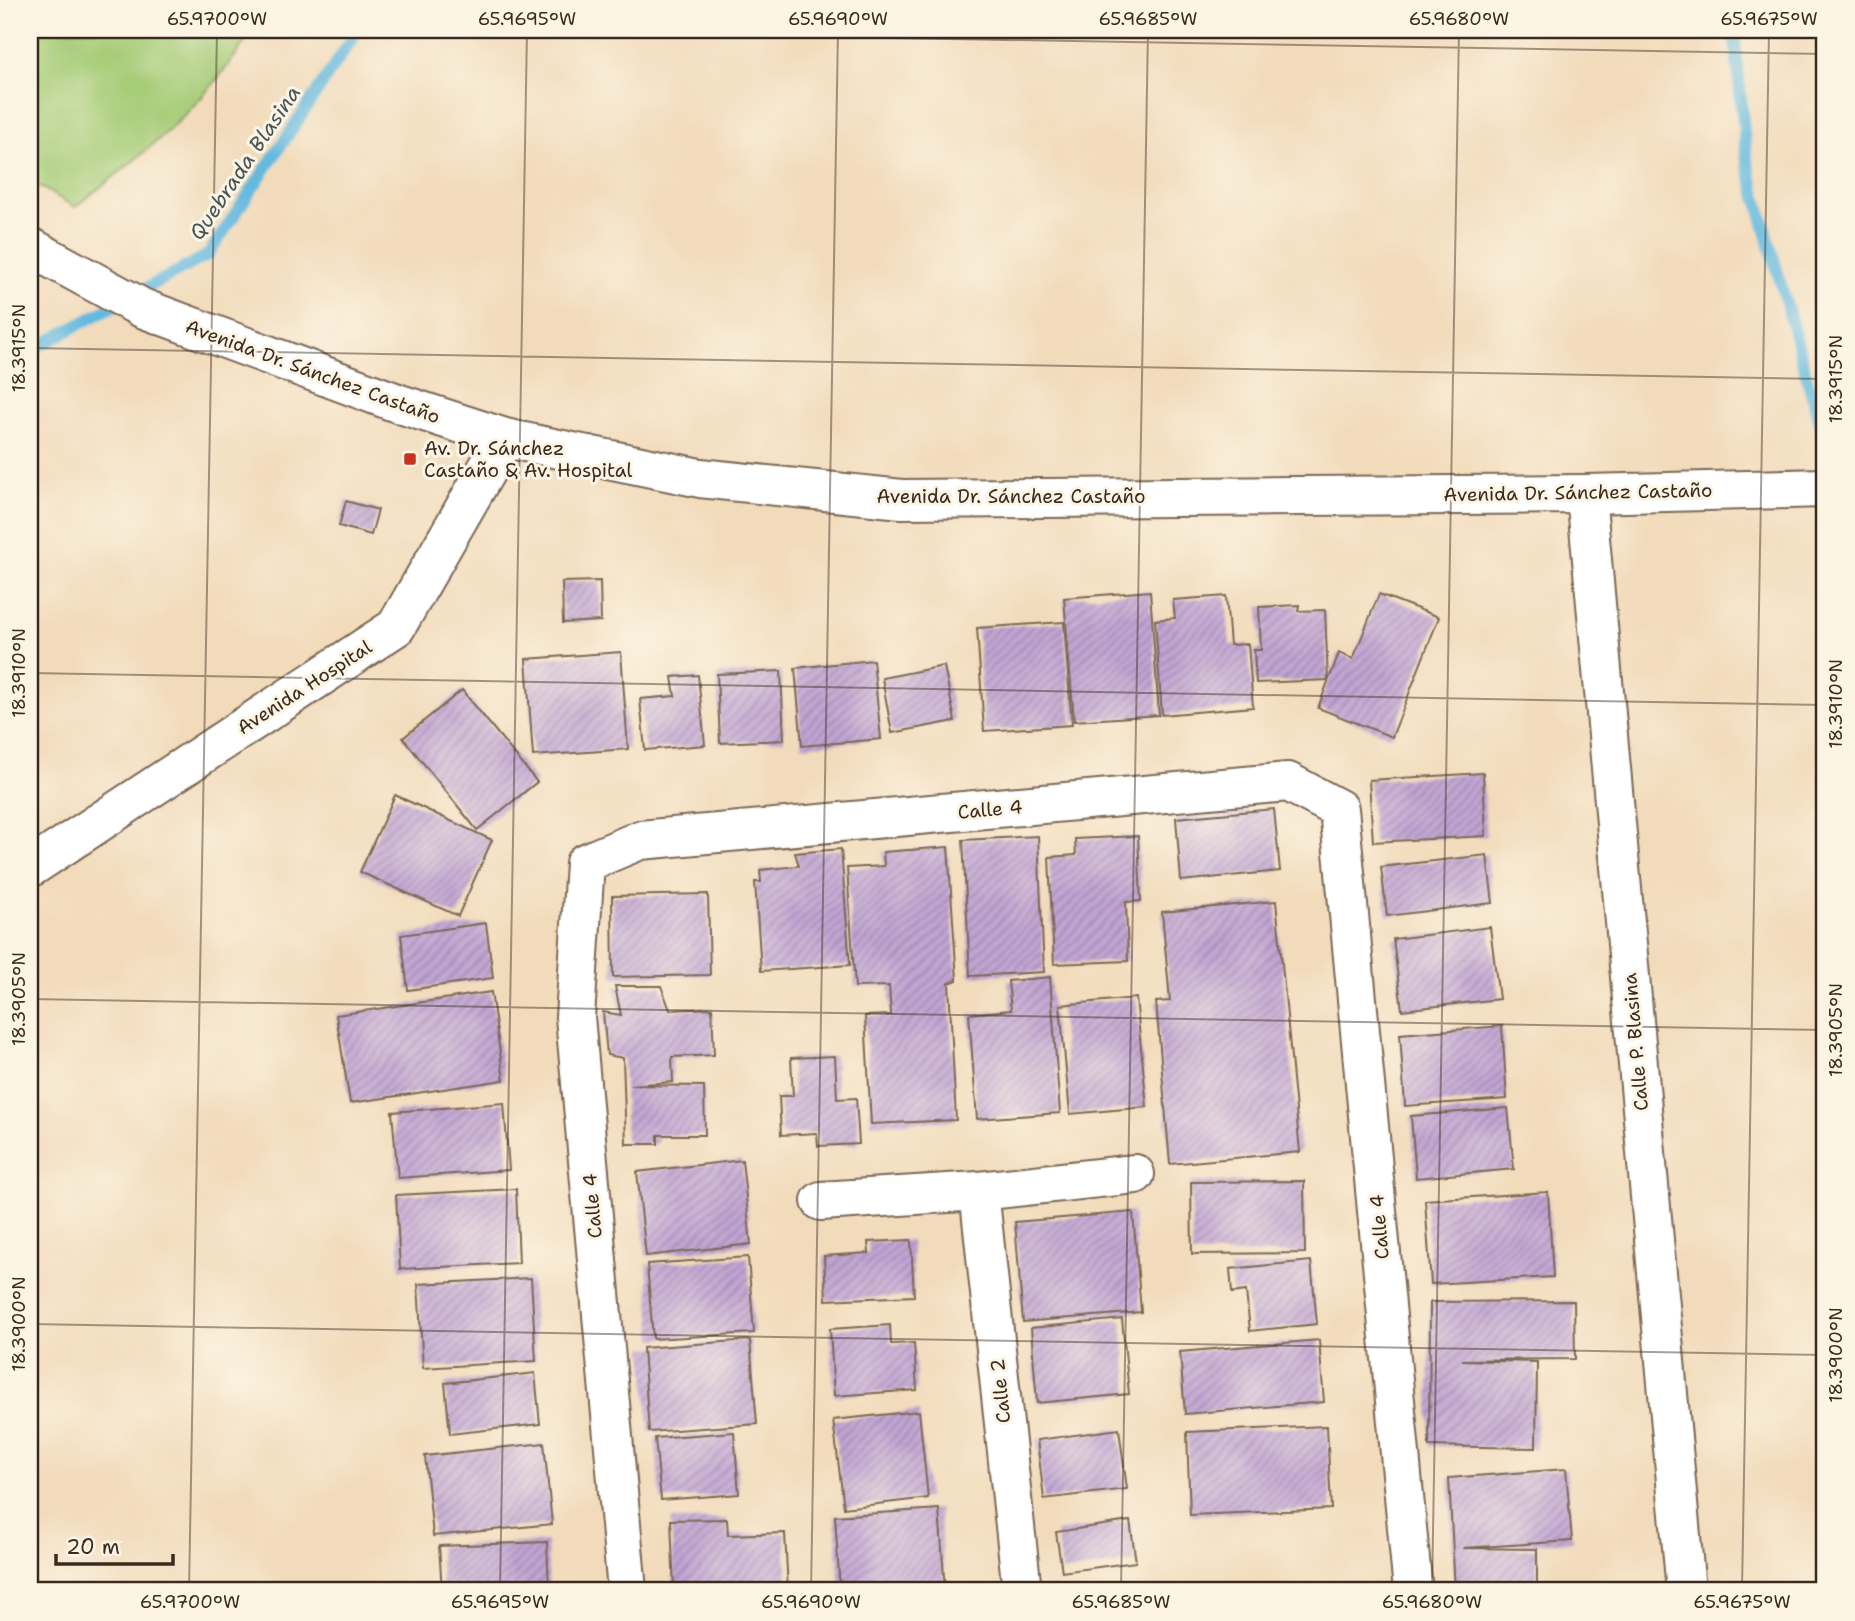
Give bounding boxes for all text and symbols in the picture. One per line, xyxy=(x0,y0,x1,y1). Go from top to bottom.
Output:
text: 65.9700°W xyxy=(167,7,267,31)
text: 65.9695°W xyxy=(478,7,576,31)
text: 65.9690°W xyxy=(788,7,888,31)
text: 65.9685°W xyxy=(1098,7,1198,31)
text: 65.9680°W xyxy=(1409,7,1509,31)
text: 65.9675°W xyxy=(1720,7,1818,31)
water label: Quebrada Blasina xyxy=(183,80,307,246)
text: 18.3915°N xyxy=(7,304,31,392)
street label: Avenida Dr. Sánchez Castaño xyxy=(182,314,444,429)
text: 18.3915°N xyxy=(1824,335,1848,423)
place label: Av. Dr. Sánchez Castaño & Av. Hospital xyxy=(424,436,633,483)
marker: Av. Dr. Sánchez Castaño & Av. Hospital xyxy=(402,451,418,467)
street label: Avenida Dr. Sánchez Castaño xyxy=(1443,478,1713,507)
street label: Avenida Dr. Sánchez Castaño xyxy=(876,484,1146,509)
text: 18.3910°N xyxy=(7,628,31,718)
street label: Avenida Hospital xyxy=(232,634,377,740)
text: 18.3910°N xyxy=(1824,659,1848,749)
street label: Calle 4 xyxy=(957,794,1023,825)
text: 18.3905°N xyxy=(7,952,31,1046)
street label: Calle P. Blasina xyxy=(1617,972,1654,1112)
text: 18.3905°N xyxy=(1824,983,1848,1077)
street label: Calle 4 xyxy=(577,1173,608,1239)
street label: Calle 4 xyxy=(1364,1194,1395,1260)
text: 18.3900°N xyxy=(7,1276,31,1372)
text: 18.3900°N xyxy=(1824,1307,1848,1403)
street label: Calle 2 xyxy=(985,1357,1016,1425)
scale bar xyxy=(56,1523,173,1567)
text: 20 m xyxy=(66,1533,120,1561)
text: 65.9700°W xyxy=(140,1590,240,1614)
text: 65.9695°W xyxy=(451,1590,549,1614)
text: 65.9690°W xyxy=(761,1590,861,1614)
text: 65.9685°W xyxy=(1071,1590,1171,1614)
text: 65.9680°W xyxy=(1382,1590,1482,1614)
text: 65.9675°W xyxy=(1693,1590,1791,1614)

